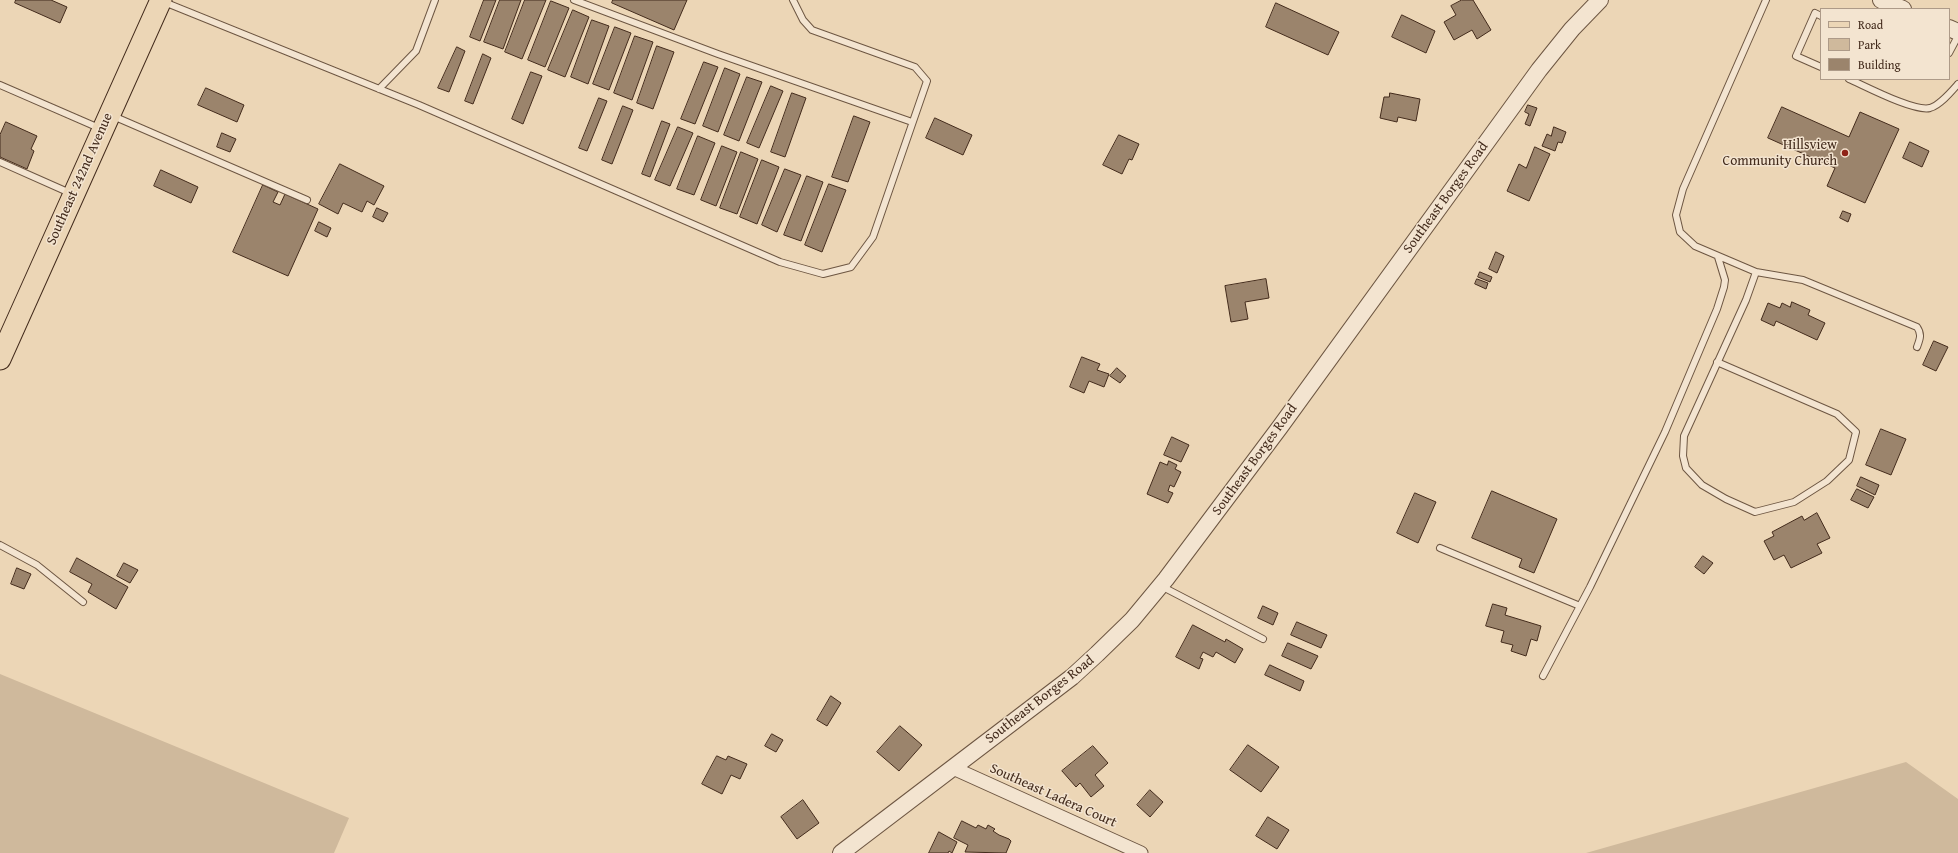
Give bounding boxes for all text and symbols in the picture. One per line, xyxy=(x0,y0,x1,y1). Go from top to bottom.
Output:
legend xyxy=(1820,8,1950,80)
text: Road xyxy=(1858,16,1883,33)
text: Park xyxy=(1858,36,1881,53)
text: Building xyxy=(1858,56,1901,73)
street label: Southeast 242nd Avenue xyxy=(43,110,117,248)
place label: Hillsview Community Church xyxy=(1723,137,1837,170)
street label: Southeast Borges Road xyxy=(1400,139,1492,257)
marker: Hillsview Community Church xyxy=(1840,148,1850,158)
street label: Southeast Borges Road xyxy=(1209,401,1301,519)
street label: Southeast Borges Road xyxy=(982,652,1098,748)
street label: Southeast Ladera Court xyxy=(987,760,1119,832)

